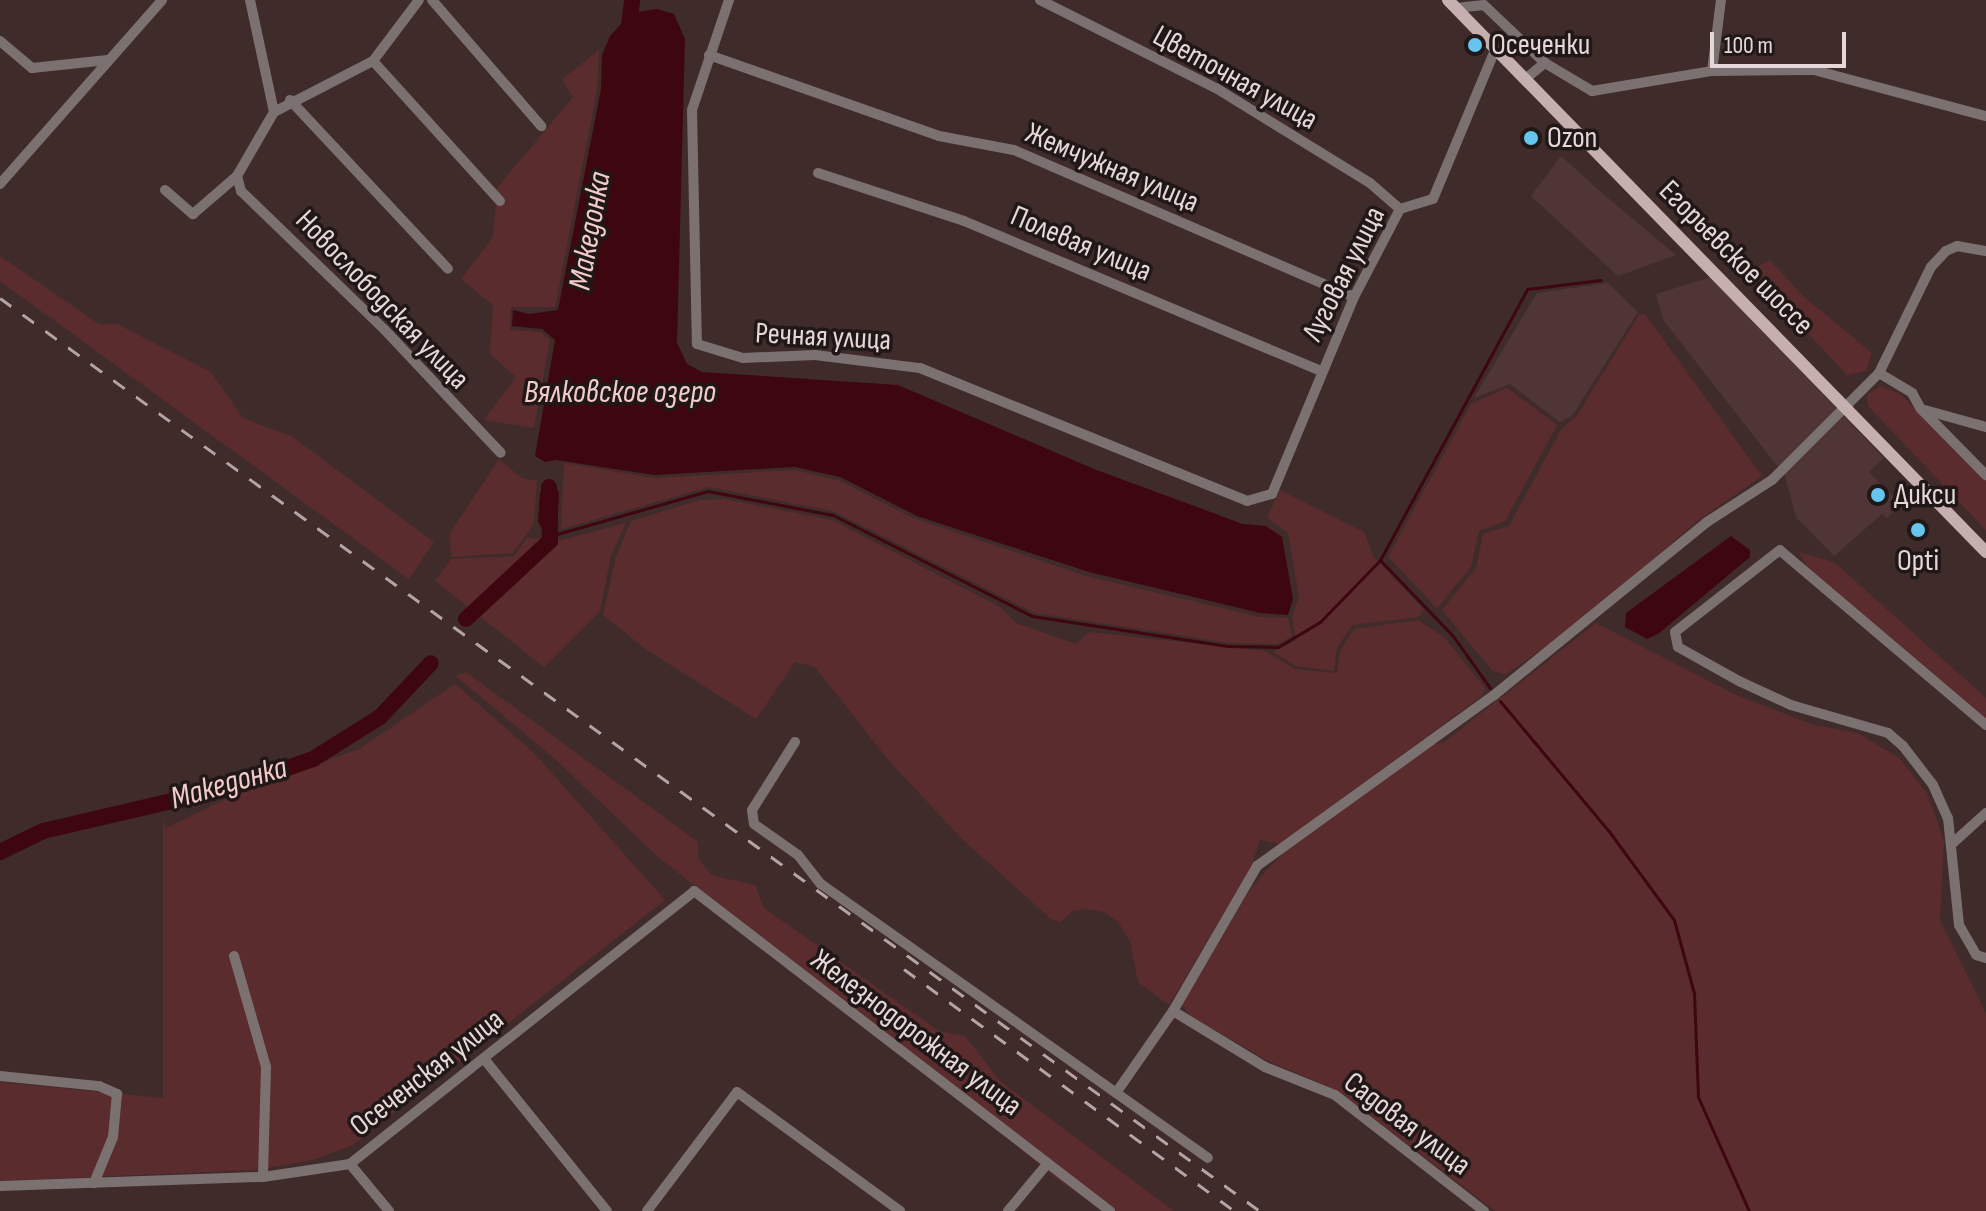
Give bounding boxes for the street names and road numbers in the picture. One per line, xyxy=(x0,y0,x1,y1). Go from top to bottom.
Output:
street label: Цветочная улица xyxy=(1146,18,1324,138)
street label: Жемчужная улица xyxy=(1020,115,1204,221)
street label: Егорьевское шоссе xyxy=(1651,173,1821,343)
street label: Полевая улица xyxy=(1005,198,1157,290)
street label: Луговая улица xyxy=(1295,201,1393,347)
street label: Новослободская улица xyxy=(287,203,477,397)
street label: Речная улица xyxy=(754,315,892,359)
street label: Железнодорожная улица xyxy=(803,942,1029,1124)
street label: Осеченская улица xyxy=(343,1002,511,1144)
street label: Садовая улица xyxy=(1336,1065,1478,1183)

